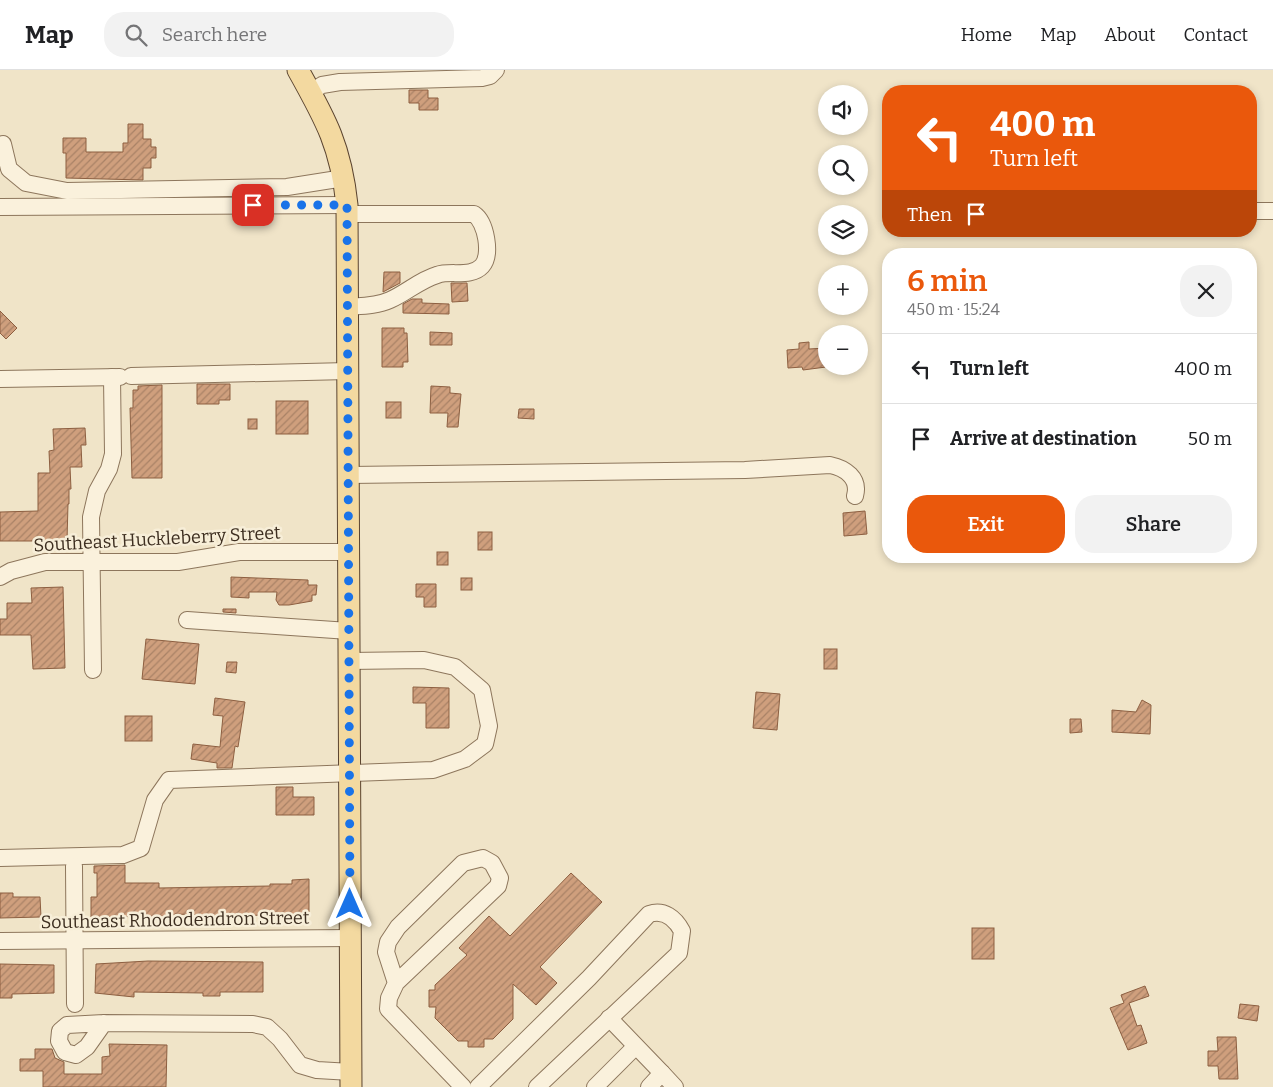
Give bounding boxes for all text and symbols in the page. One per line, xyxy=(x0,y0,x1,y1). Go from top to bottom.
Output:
search box xyxy=(104,12,454,57)
text: Map xyxy=(25,21,74,49)
icon: search xyxy=(122,21,150,49)
text: Search here xyxy=(162,23,267,46)
text: Home xyxy=(961,24,1012,46)
text: Map xyxy=(1040,24,1076,46)
text: About xyxy=(1104,24,1155,46)
text: Contact xyxy=(1183,24,1248,46)
map controls xyxy=(818,85,868,375)
button: sound xyxy=(818,85,868,135)
text: 400 m xyxy=(990,103,1095,145)
icon: left xyxy=(907,105,972,170)
button: search xyxy=(818,145,868,195)
text: Turn left xyxy=(990,145,1078,172)
pin xyxy=(232,184,274,226)
icon: arrive xyxy=(239,191,267,219)
icon: arrive xyxy=(962,200,990,228)
text: Then xyxy=(907,203,952,226)
button: layers xyxy=(818,205,868,255)
text: 6 min xyxy=(907,263,987,299)
button: + xyxy=(818,265,868,315)
button: close xyxy=(1180,265,1232,317)
text: 450 m · 15:24 xyxy=(907,300,1000,319)
button: − xyxy=(818,325,868,375)
icon: left xyxy=(907,355,935,383)
text: Turn left xyxy=(950,357,1029,380)
text: 400 m xyxy=(1175,357,1232,380)
icon: arrive xyxy=(907,425,935,453)
text: Arrive at destination xyxy=(950,427,1137,450)
text: 50 m xyxy=(1188,427,1232,450)
button: Exit xyxy=(907,495,1065,553)
button: Share xyxy=(1075,495,1232,553)
street label: Southeast Huckleberry Street xyxy=(33,522,282,556)
position arrow xyxy=(323,877,375,929)
street label: Southeast Rhododendron Street xyxy=(40,907,310,933)

